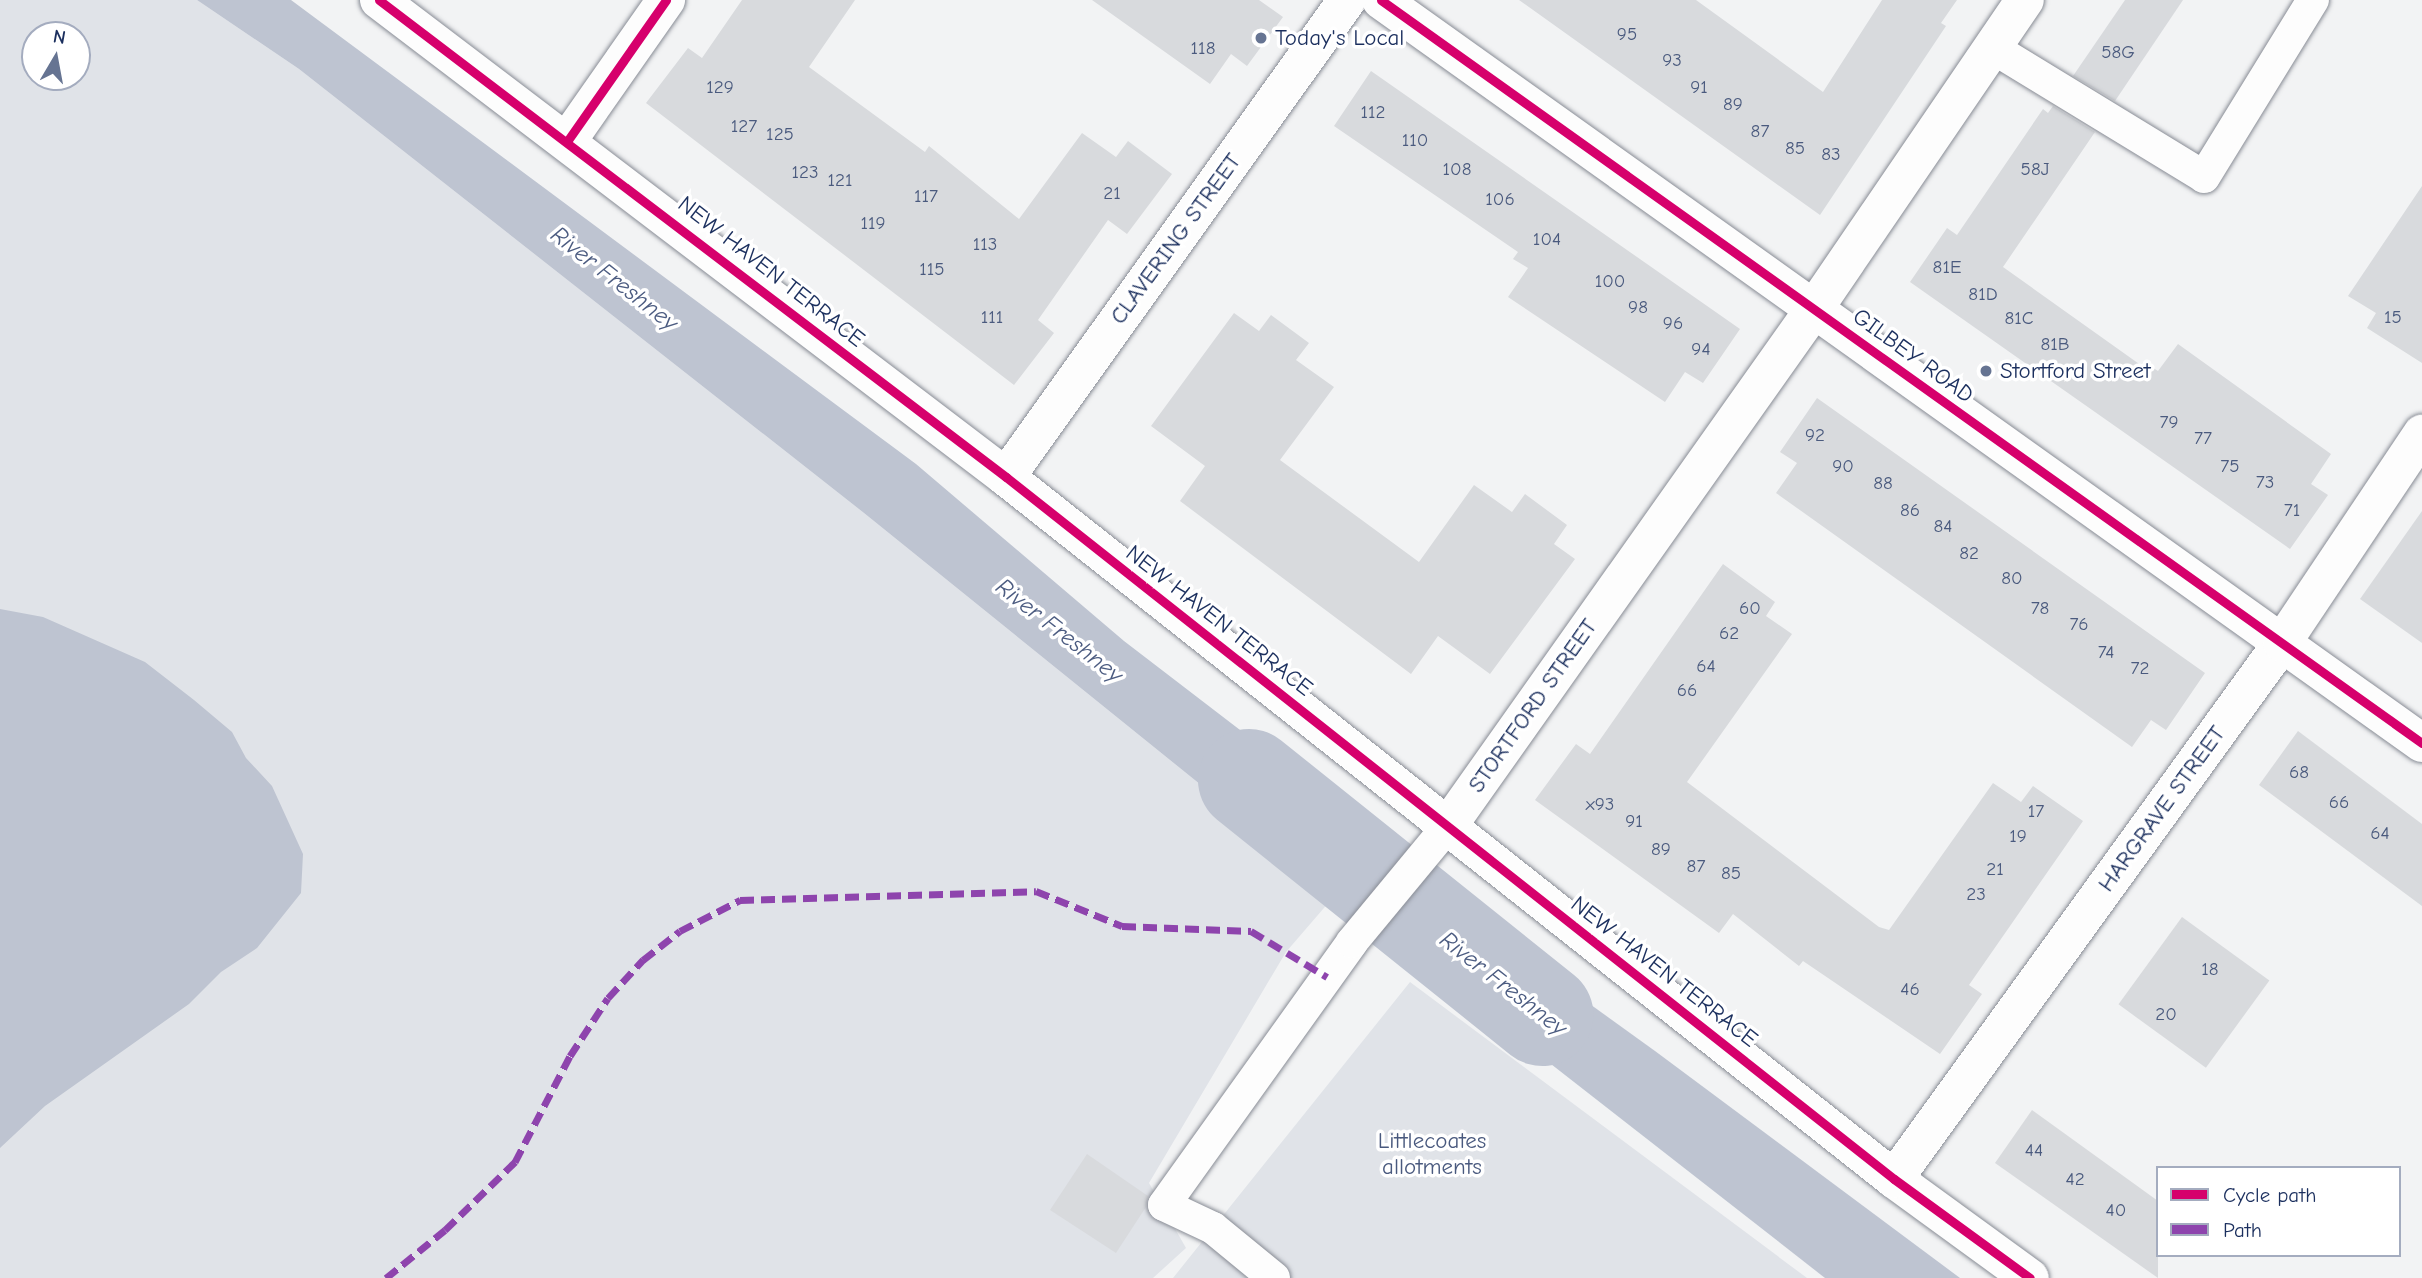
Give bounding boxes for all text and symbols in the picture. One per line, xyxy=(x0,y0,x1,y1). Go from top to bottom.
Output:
north arrow xyxy=(21,21,91,91)
place label: Today's Local xyxy=(1275,24,1404,52)
house number: 95 xyxy=(1617,24,1637,46)
text: N xyxy=(51,25,67,49)
marker: Today's Local xyxy=(1253,30,1269,46)
house number: 118 xyxy=(1191,38,1215,60)
house number: 58G xyxy=(2101,42,2135,64)
house number: 93 xyxy=(1662,50,1682,72)
house number: 129 xyxy=(706,77,734,99)
house number: 91 xyxy=(1690,77,1708,99)
house number: 89 xyxy=(1723,94,1743,116)
house number: 112 xyxy=(1361,102,1385,124)
house number: 127 xyxy=(731,116,757,138)
house number: 87 xyxy=(1751,121,1769,143)
house number: 125 xyxy=(766,124,794,146)
house number: 110 xyxy=(1402,130,1428,152)
house number: 85 xyxy=(1785,138,1805,160)
house number: 83 xyxy=(1821,144,1841,166)
street label: CLAVERING STREET xyxy=(1105,148,1247,330)
house number: 108 xyxy=(1443,159,1471,181)
house number: 58J xyxy=(2021,159,2049,181)
house number: 123 xyxy=(791,162,819,184)
house number: 121 xyxy=(828,170,852,192)
house number: 21 xyxy=(1103,183,1121,205)
house number: 117 xyxy=(914,186,938,208)
house number: 106 xyxy=(1485,189,1515,211)
street label: NEW HAVEN TERRACE xyxy=(672,191,870,353)
house number: 119 xyxy=(860,213,886,235)
water label: River Freshney xyxy=(545,221,683,337)
house number: 104 xyxy=(1533,229,1561,251)
house number: 113 xyxy=(973,234,997,256)
house number: 81E xyxy=(1933,257,1961,279)
house number: 115 xyxy=(919,259,945,281)
house number: 100 xyxy=(1595,271,1625,293)
house number: 81D xyxy=(1968,284,1998,306)
house number: 98 xyxy=(1628,297,1648,319)
street label: GILBEY ROAD xyxy=(1847,303,1979,409)
house number: 111 xyxy=(981,307,1003,329)
house number: 15 xyxy=(2384,307,2402,329)
house number: 81C xyxy=(2005,308,2033,330)
house number: 96 xyxy=(1663,313,1683,335)
house number: 81B xyxy=(2040,334,2070,356)
house number: 94 xyxy=(1691,339,1711,361)
place label: Stortford Street xyxy=(2000,357,2151,385)
marker: Stortford Street xyxy=(1978,363,1994,379)
house number: 79 xyxy=(2159,412,2179,434)
house number: 92 xyxy=(1805,425,1825,447)
house number: 77 xyxy=(2194,428,2212,450)
house number: 90 xyxy=(1832,456,1854,478)
house number: 75 xyxy=(2220,456,2240,478)
house number: 73 xyxy=(2256,472,2274,494)
house number: 88 xyxy=(1873,473,1893,495)
house number: 86 xyxy=(1900,500,1920,522)
house number: 71 xyxy=(2284,500,2300,522)
house number: 84 xyxy=(1934,516,1952,538)
street label: NEW HAVEN TERRACE xyxy=(1120,540,1318,702)
house number: 82 xyxy=(1959,543,1979,565)
house number: 80 xyxy=(2001,568,2023,590)
water label: River Freshney xyxy=(990,573,1128,689)
house number: 60 xyxy=(1739,598,1761,620)
house number: 78 xyxy=(2031,598,2049,620)
street label: STORTFORD STREET xyxy=(1463,614,1603,798)
house number: 76 xyxy=(2069,614,2089,636)
house number: 62 xyxy=(1719,623,1739,645)
house number: 74 xyxy=(2098,642,2114,664)
house number: 64 xyxy=(1696,656,1716,678)
house number: 72 xyxy=(2131,658,2149,680)
house number: 66 xyxy=(1677,680,1697,702)
street label: HARGRAVE STREET xyxy=(2093,721,2231,897)
house number: 68 xyxy=(2289,762,2309,784)
house number: 66 xyxy=(2329,792,2349,814)
house number: x93 xyxy=(1586,794,1614,816)
house number: 17 xyxy=(2028,801,2044,823)
house number: 91 xyxy=(1625,811,1643,833)
house number: 64 xyxy=(2370,823,2390,845)
house number: 19 xyxy=(2009,826,2027,848)
house number: 89 xyxy=(1651,839,1671,861)
house number: 87 xyxy=(1687,856,1705,878)
house number: 21 xyxy=(1986,859,2004,881)
house number: 85 xyxy=(1721,863,1741,885)
house number: 23 xyxy=(1966,884,1986,906)
street label: NEW HAVEN TERRACE xyxy=(1565,891,1763,1053)
water label: River Freshney xyxy=(1434,926,1572,1042)
house number: 18 xyxy=(2201,959,2219,981)
house number: 46 xyxy=(1900,979,1920,1001)
house number: 20 xyxy=(2155,1004,2177,1026)
park label: Littlecoates allotments xyxy=(1378,1127,1486,1181)
house number: 44 xyxy=(2025,1140,2043,1162)
legend xyxy=(2156,1166,2401,1257)
house number: 42 xyxy=(2065,1169,2085,1191)
text: Cycle path xyxy=(2223,1183,2316,1207)
house number: 40 xyxy=(2106,1200,2126,1222)
text: Path xyxy=(2223,1218,2262,1242)

